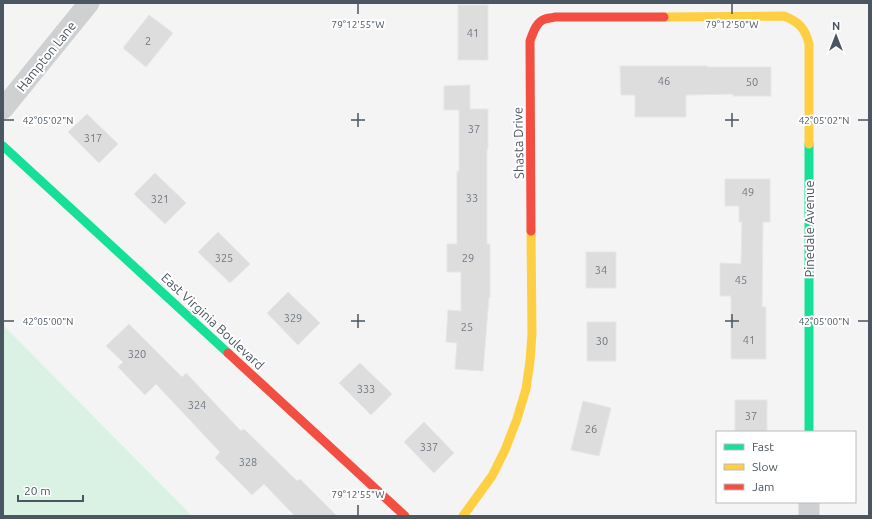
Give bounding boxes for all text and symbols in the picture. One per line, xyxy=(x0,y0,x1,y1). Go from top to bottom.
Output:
north arrow xyxy=(816,16,856,56)
street label: Hampton Lane xyxy=(14,18,78,94)
text: 79°12'55"W xyxy=(332,19,384,30)
text: 79°12'50"W xyxy=(706,19,758,30)
text: N xyxy=(832,20,840,32)
house number: 41 xyxy=(467,27,479,39)
house number: 2 xyxy=(145,35,151,47)
house number: 46 xyxy=(658,75,670,87)
house number: 50 xyxy=(746,76,758,88)
street label: Shasta Drive xyxy=(510,107,526,179)
text: 42°05'02"N xyxy=(23,115,73,126)
text: 42°05'02"N xyxy=(799,115,849,126)
house number: 37 xyxy=(468,123,480,135)
house number: 317 xyxy=(84,132,102,144)
street label: Pinedale Avenue xyxy=(802,180,816,278)
house number: 49 xyxy=(742,186,754,198)
house number: 33 xyxy=(466,192,478,204)
house number: 321 xyxy=(151,193,169,205)
house number: 325 xyxy=(215,252,233,264)
house number: 29 xyxy=(462,252,474,264)
house number: 34 xyxy=(595,264,607,276)
street label: East Virginia Boulevard xyxy=(159,270,267,372)
house number: 45 xyxy=(735,274,747,286)
house number: 329 xyxy=(284,312,302,324)
text: 42°05'00"N xyxy=(23,316,73,327)
text: 42°05'00"N xyxy=(799,316,849,327)
house number: 25 xyxy=(461,321,473,333)
house number: 41 xyxy=(743,334,755,346)
house number: 30 xyxy=(596,335,608,347)
house number: 320 xyxy=(128,348,146,360)
house number: 333 xyxy=(357,383,375,395)
house number: 324 xyxy=(188,399,206,411)
house number: 37 xyxy=(745,410,757,422)
house number: 26 xyxy=(585,423,597,435)
legend xyxy=(716,431,856,503)
text: Fast xyxy=(752,440,774,453)
house number: 337 xyxy=(420,441,438,453)
house number: 328 xyxy=(239,456,257,468)
text: Slow xyxy=(752,460,778,473)
scale bar xyxy=(18,477,83,503)
text: Jam xyxy=(752,480,774,493)
text: 20 m xyxy=(24,484,51,497)
text: 79°12'55"W xyxy=(332,489,384,500)

